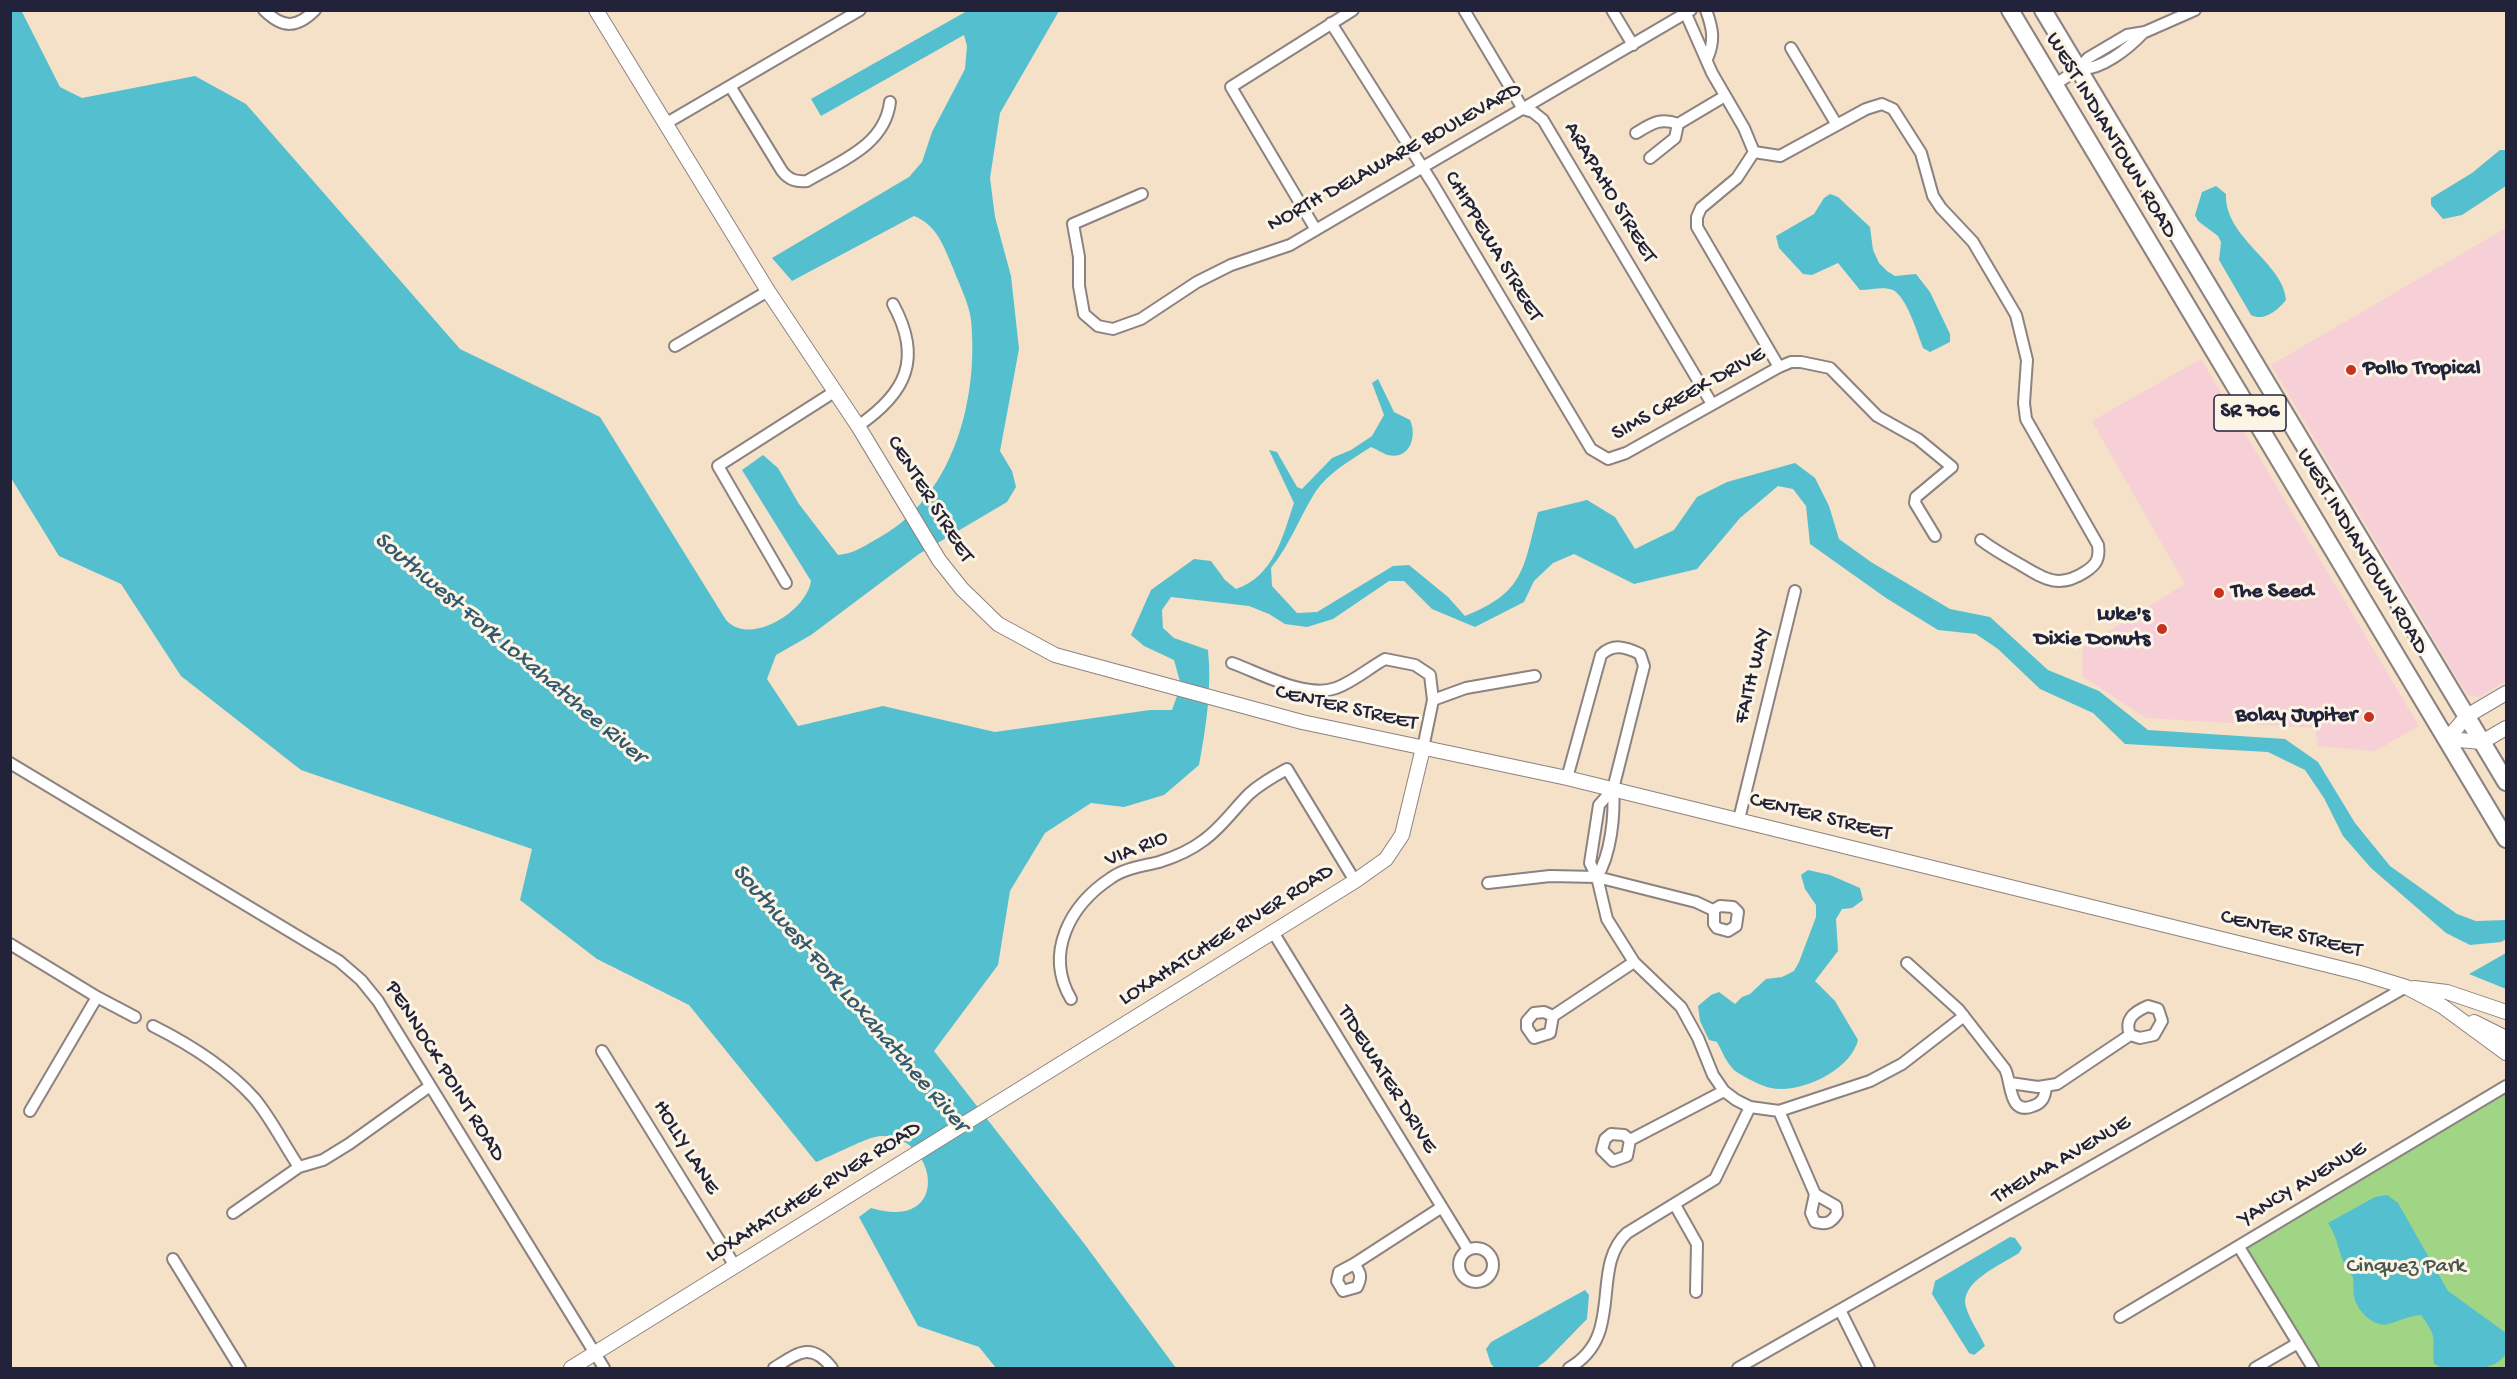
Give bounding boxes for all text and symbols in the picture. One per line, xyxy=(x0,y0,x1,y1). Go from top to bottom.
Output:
street label: WEST INDIANTOWN ROAD xyxy=(2038,28,2182,244)
street label: NORTH DELAWARE BOULEVARD xyxy=(1263,77,1527,239)
street label: ARAPAHO STREET xyxy=(1557,118,1661,268)
street label: CHIPPEWA STREET xyxy=(1437,167,1547,327)
street label: SIMS CREEK DRIVE xyxy=(1608,342,1770,448)
place label: Pollo Tropical xyxy=(2363,357,2481,383)
marker: Pollo Tropical xyxy=(2344,363,2358,377)
road number: SR 706 xyxy=(2214,395,2286,431)
street label: CENTER STREET xyxy=(879,432,979,568)
street label: WEST INDIANTOWN ROAD xyxy=(2289,444,2433,660)
water label: Southwest Fork Loxahatchee River xyxy=(367,527,651,771)
place label: The Seed xyxy=(2231,580,2314,606)
marker: The Seed xyxy=(2212,586,2226,600)
place label: Luke's Dixie Donuts xyxy=(2034,603,2150,654)
marker: Luke's Dixie Donuts xyxy=(2155,622,2169,636)
street label: FAITH WAY xyxy=(1729,625,1779,727)
street label: CENTER STREET xyxy=(1272,680,1420,738)
place label: Bolay Jupiter xyxy=(2236,704,2357,730)
marker: Bolay Jupiter xyxy=(2362,710,2376,724)
street label: CENTER STREET xyxy=(1746,788,1894,848)
street label: VIA RIO xyxy=(1102,825,1172,875)
water label: Southwest Fork Loxahatchee River xyxy=(724,859,974,1139)
street label: LOXAHATCHEE RIVER ROAD xyxy=(1115,859,1339,1013)
street label: CENTER STREET xyxy=(2217,905,2365,965)
street label: PENNOCK POINT ROAD xyxy=(378,977,510,1167)
street label: TIDEWATER DRIVE xyxy=(1330,1001,1442,1159)
street label: HOLLY LANE xyxy=(646,1096,724,1200)
street label: THELMA AVENUE xyxy=(1988,1111,2136,1211)
street label: LOXAHATCHEE RIVER ROAD xyxy=(702,1116,926,1270)
street label: YANCY AVENUE xyxy=(2234,1136,2372,1234)
park label: Cinquez Park xyxy=(2347,1255,2465,1281)

